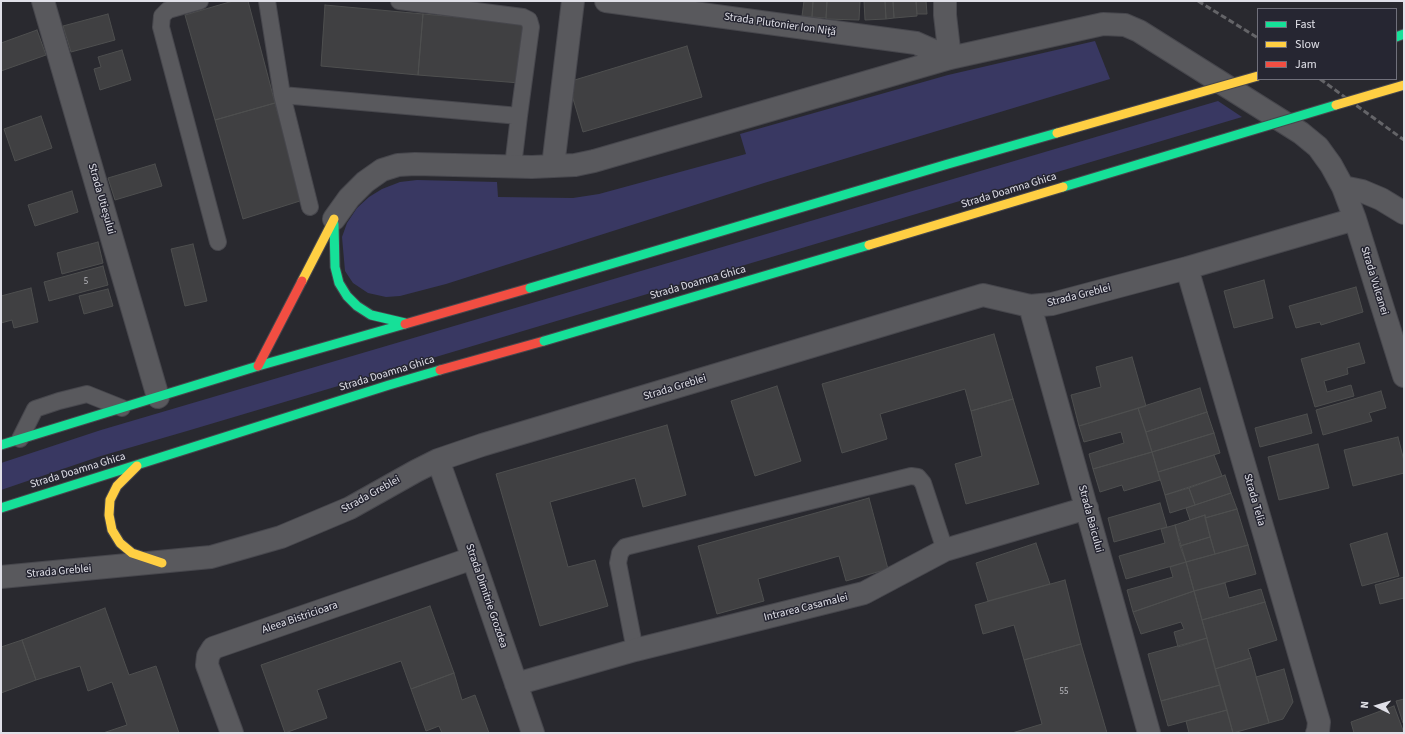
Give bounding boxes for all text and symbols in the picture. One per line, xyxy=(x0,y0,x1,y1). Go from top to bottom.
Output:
legend xyxy=(1257,8,1397,80)
street label: Strada Plutonier Ion Niță xyxy=(723,11,837,39)
text: Fast xyxy=(1295,16,1315,33)
text: Slow xyxy=(1295,36,1320,53)
text: Jam xyxy=(1295,56,1317,73)
street label: Strada Utieșului xyxy=(85,162,117,236)
street label: Strada Doamna Ghica xyxy=(960,170,1058,212)
street label: Strada Vulcanei xyxy=(1357,245,1391,317)
street label: Strada Doamna Ghica xyxy=(648,263,748,303)
house number: 5 xyxy=(84,277,88,287)
street label: Strada Greblei xyxy=(1046,282,1112,310)
street label: Strada Doamna Ghica xyxy=(338,353,436,395)
street label: Strada Greblei xyxy=(642,372,708,404)
street label: Strada Doamna Ghica xyxy=(29,450,127,492)
street label: Strada Telia xyxy=(1240,472,1268,528)
street label: Strada Greblei xyxy=(339,473,403,517)
street label: Strada Baicului xyxy=(1075,484,1105,554)
street label: Strada Dimitrie Grozdea xyxy=(462,542,510,650)
street label: Strada Greblei xyxy=(26,563,92,581)
street label: Intrarea Casamalei xyxy=(763,591,849,625)
street label: Aleea Bistricioara xyxy=(260,599,340,637)
north arrow xyxy=(1357,686,1397,726)
house number: 55 xyxy=(1060,687,1068,697)
text: N xyxy=(1357,701,1372,709)

